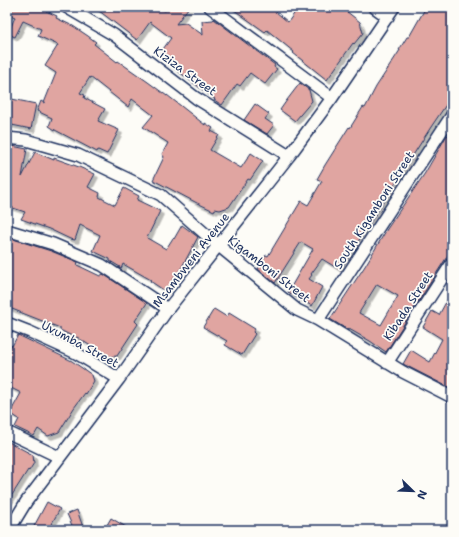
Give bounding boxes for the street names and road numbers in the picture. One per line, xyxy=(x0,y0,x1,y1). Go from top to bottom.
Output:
street label: Kiziza Street xyxy=(150,43,220,99)
street label: South Kigamboni Street xyxy=(330,148,418,272)
street label: Msambweni Avenue xyxy=(149,209,233,311)
street label: Kigamboni Street xyxy=(225,232,313,306)
street label: Kibada Street xyxy=(380,268,436,344)
street label: Uvumba Street xyxy=(38,317,122,371)

